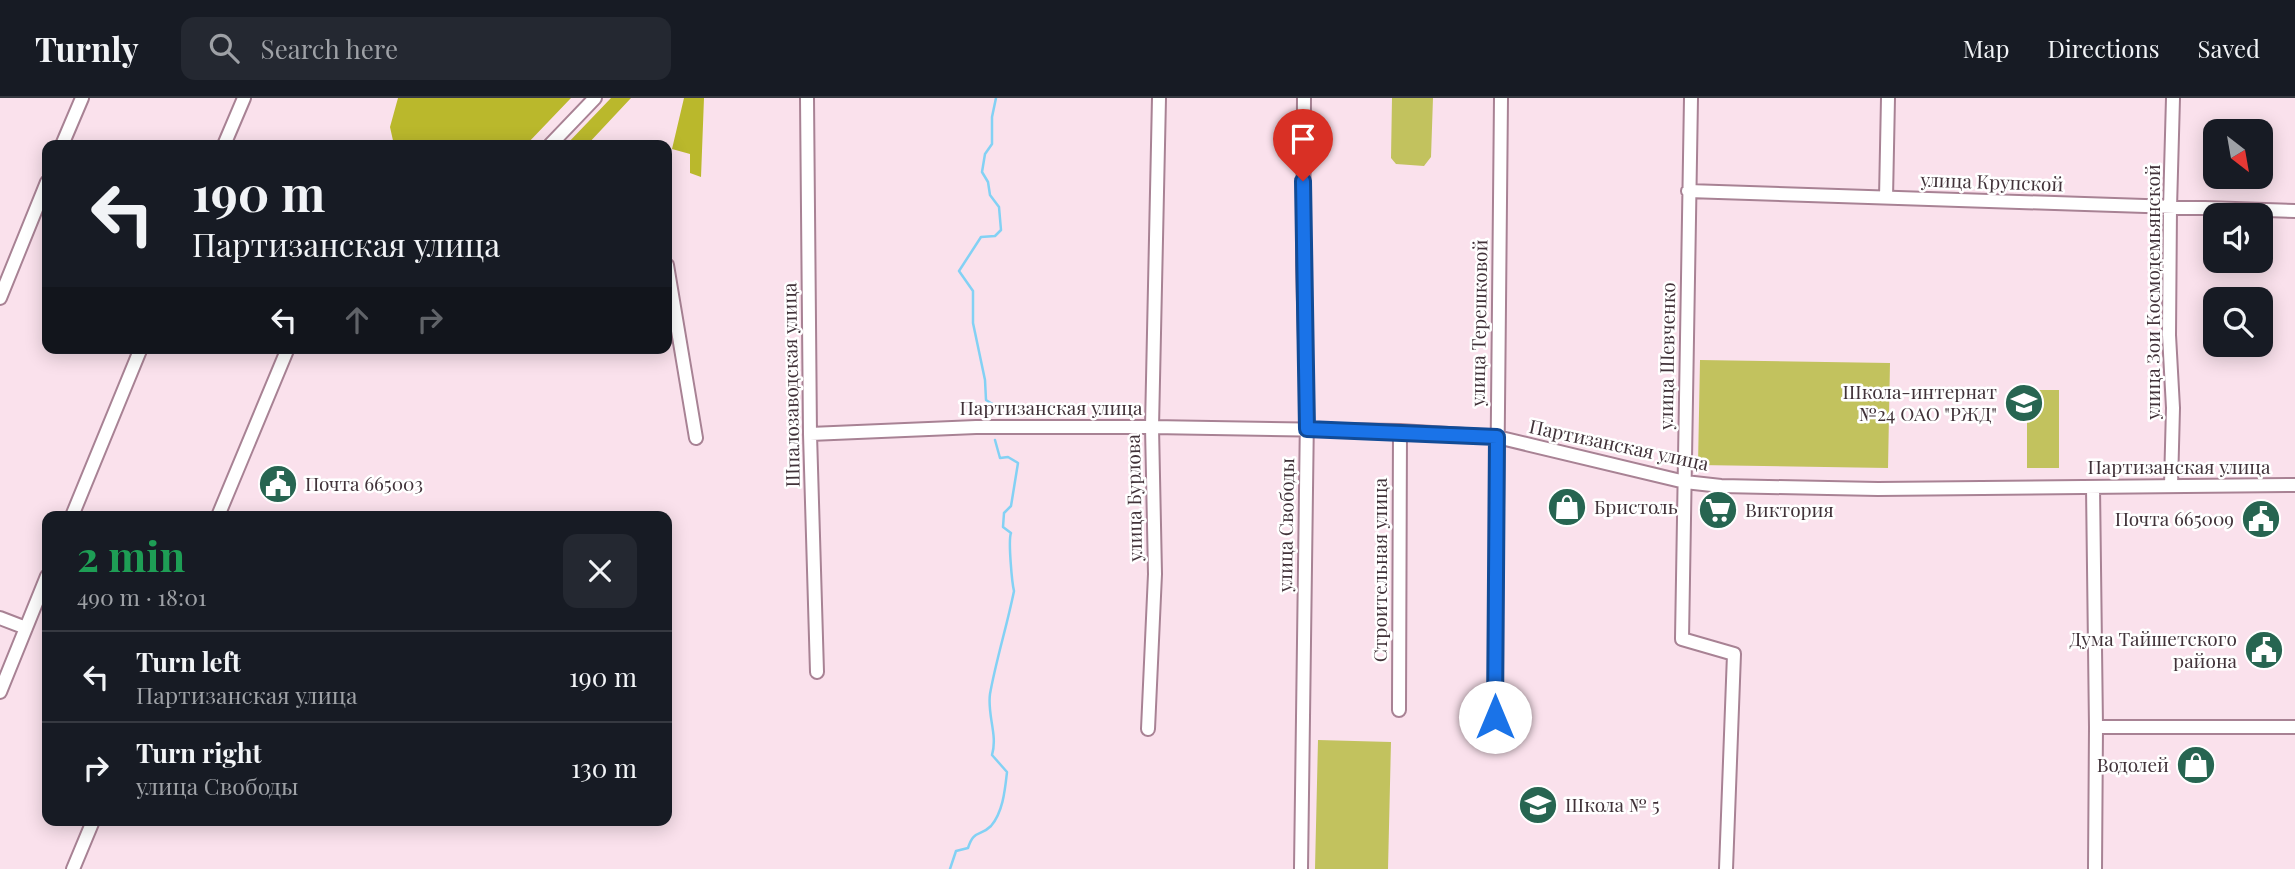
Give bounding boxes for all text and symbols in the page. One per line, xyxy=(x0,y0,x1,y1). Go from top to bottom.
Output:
search box xyxy=(181,17,671,80)
text: Turnly xyxy=(35,26,139,70)
icon: search xyxy=(205,29,243,67)
text: Search here xyxy=(261,31,398,66)
text: Map xyxy=(1963,32,2009,64)
text: Directions xyxy=(2047,32,2160,64)
text: Saved xyxy=(2198,32,2260,64)
pin xyxy=(1273,109,1333,181)
north arrow xyxy=(2203,119,2273,189)
map controls xyxy=(2203,119,2273,357)
icon: arrive xyxy=(1284,120,1322,158)
text: 190 m xyxy=(192,159,325,224)
street label: улица Зои Космодемьянской xyxy=(2139,164,2165,421)
street label: улица Крупской xyxy=(1919,165,2064,196)
icon: left xyxy=(77,168,168,259)
button: sound xyxy=(2203,203,2273,273)
text: Партизанская улица xyxy=(192,222,500,265)
street label: улица Терешковой xyxy=(1464,239,1492,408)
street label: Шпалозаводская улица xyxy=(775,282,805,488)
street label: улица Шевченко xyxy=(1652,282,1680,431)
button: search xyxy=(2203,287,2273,357)
icon: left xyxy=(265,301,303,339)
icon: ahead xyxy=(338,301,376,339)
icon: right xyxy=(411,301,449,339)
place label: Школа-интернат №24 ОАО "РЖД" xyxy=(1843,378,1997,426)
school or university icon: Школа-интернат №24 ОАО "РЖД" xyxy=(2003,382,2045,424)
street label: Партизанская улица xyxy=(960,394,1143,420)
street label: Партизанская улица xyxy=(1527,412,1712,476)
street label: улица Бурлова xyxy=(1119,434,1147,563)
street label: Партизанская улица xyxy=(2088,453,2271,479)
street label: улица Свободы xyxy=(1271,458,1299,593)
public building icon: Почта 665003 xyxy=(257,463,299,505)
place label: Почта 665003 xyxy=(305,470,423,496)
street label: Строительная улица xyxy=(1366,477,1392,662)
shop icon: Бристоль xyxy=(1546,486,1588,528)
supermarket icon: Виктория xyxy=(1697,489,1739,531)
place label: Бристоль xyxy=(1594,493,1678,519)
place label: Виктория xyxy=(1745,496,1834,522)
public building icon: Почта 665009 xyxy=(2240,498,2282,540)
place label: Почта 665009 xyxy=(2115,505,2234,531)
text: 2 min xyxy=(77,527,185,583)
button: close xyxy=(563,534,637,608)
text: 490 m · 18:01 xyxy=(77,581,206,612)
place label: Дума Тайшетского района xyxy=(2070,625,2238,673)
public building icon: Дума Тайшетского района xyxy=(2243,629,2285,671)
text: Turn left xyxy=(136,644,241,679)
icon: left xyxy=(77,658,115,696)
text: 190 m xyxy=(569,659,637,694)
text: Партизанская улица xyxy=(136,679,357,710)
position arrow xyxy=(1458,680,1532,754)
text: Turn right xyxy=(136,735,262,770)
shop icon: Водолей xyxy=(2175,744,2217,786)
icon: right xyxy=(77,749,115,787)
text: 130 m xyxy=(571,750,637,785)
place label: Водолей xyxy=(2097,751,2169,777)
text: улица Свободы xyxy=(136,770,298,801)
school or university icon: Школа № 5 xyxy=(1517,784,1559,826)
place label: Школа № 5 xyxy=(1565,791,1660,817)

